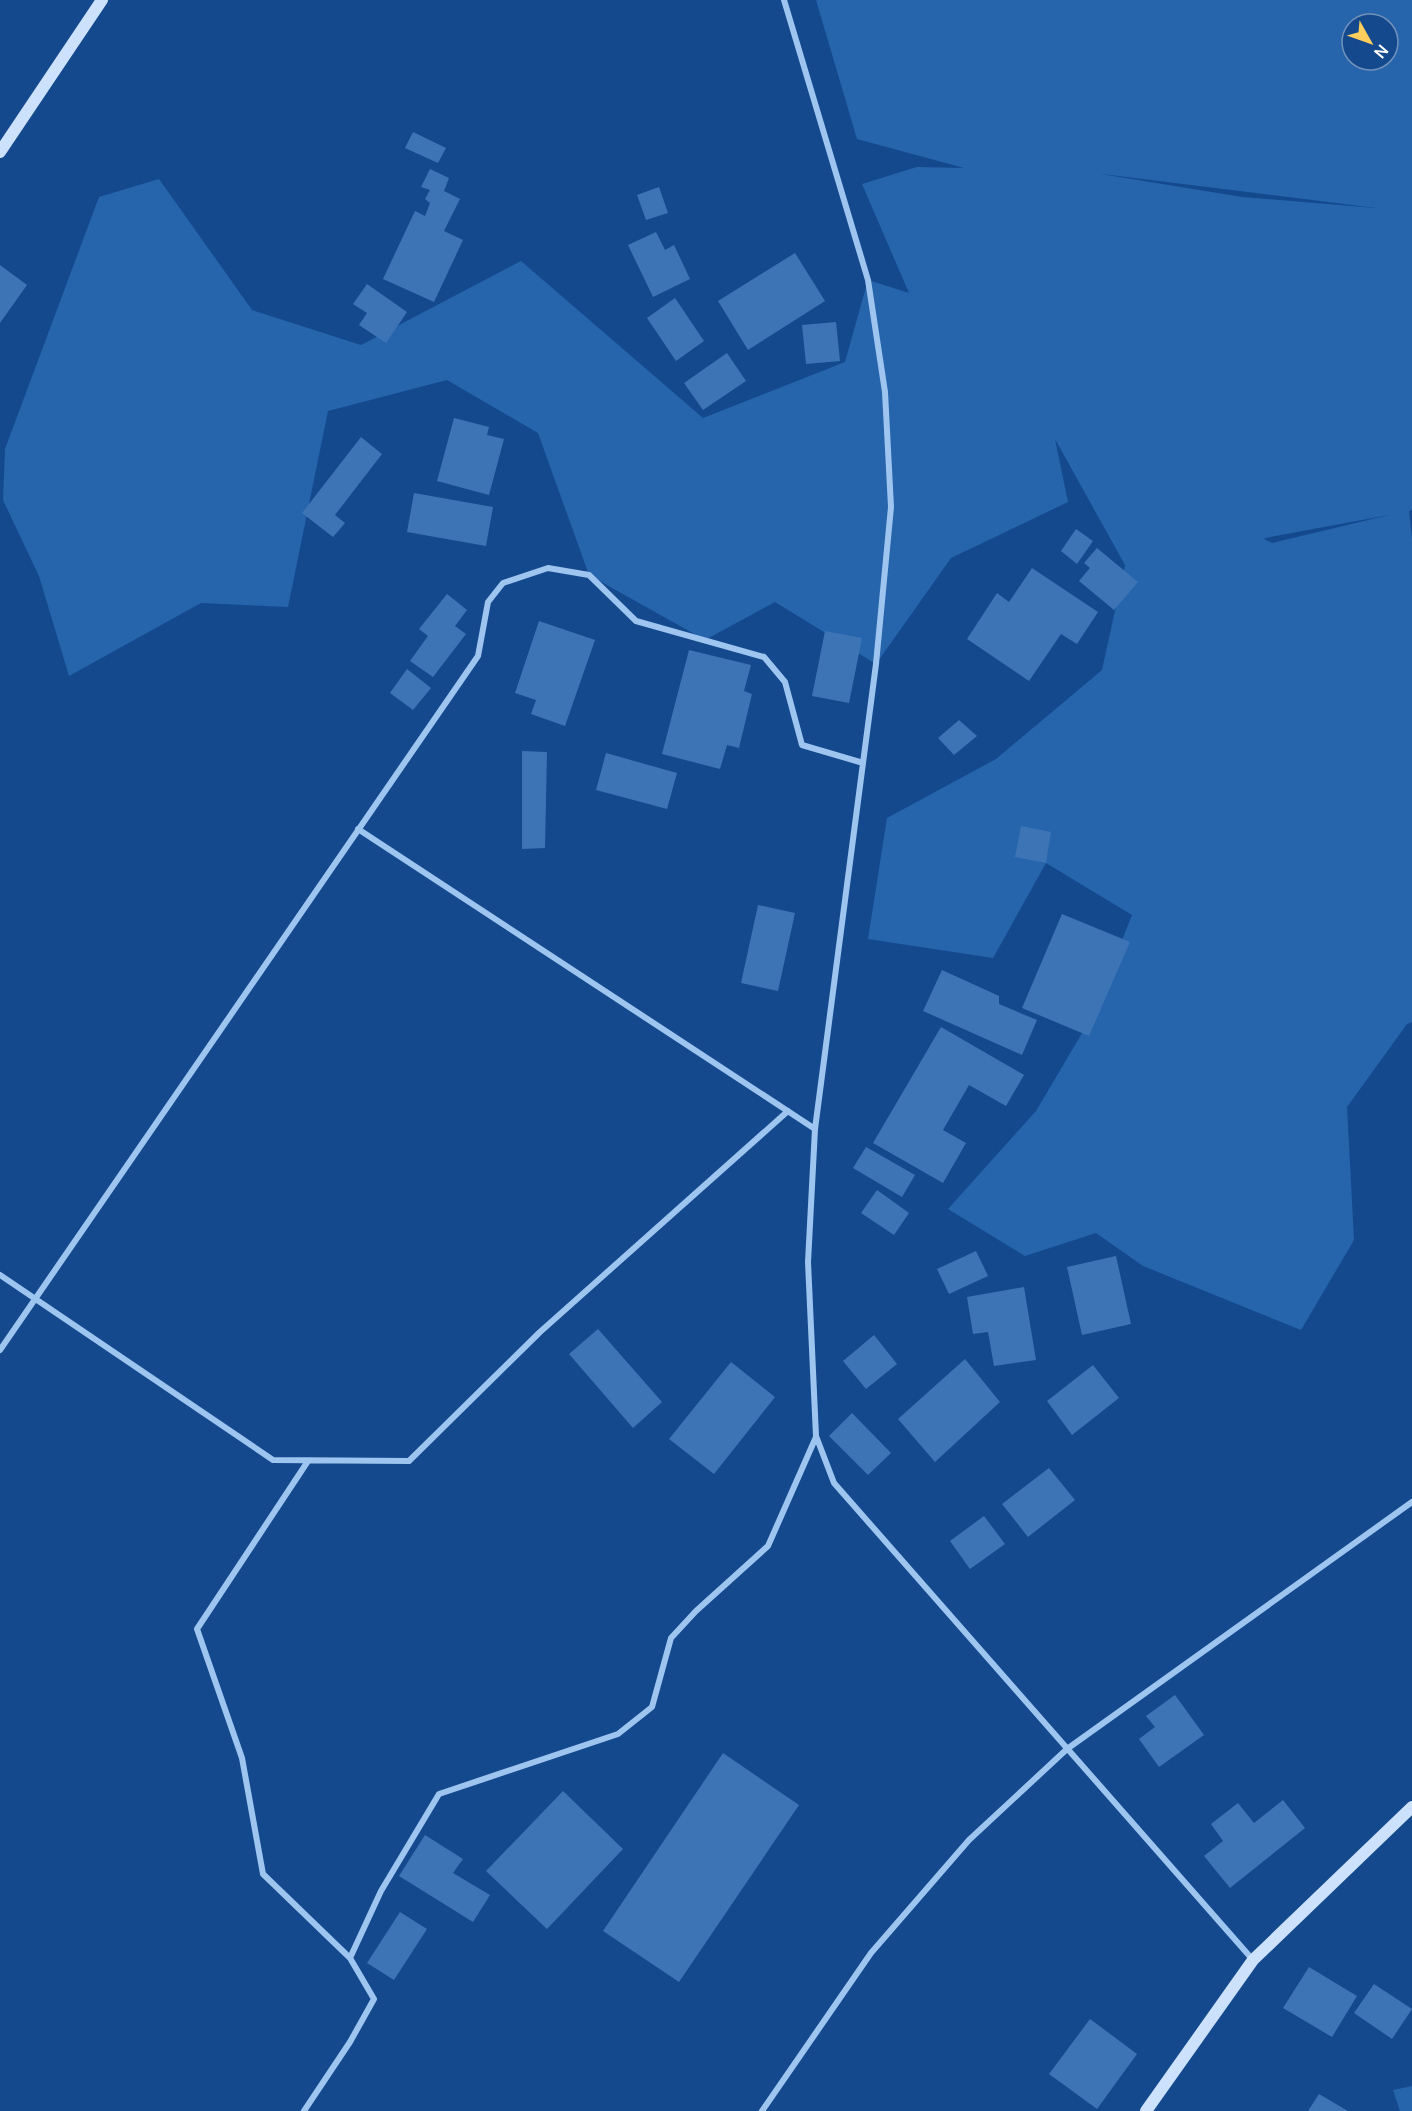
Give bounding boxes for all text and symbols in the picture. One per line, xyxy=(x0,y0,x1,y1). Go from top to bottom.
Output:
north arrow xyxy=(1340,12,1400,72)
text: N xyxy=(1369,40,1394,63)

